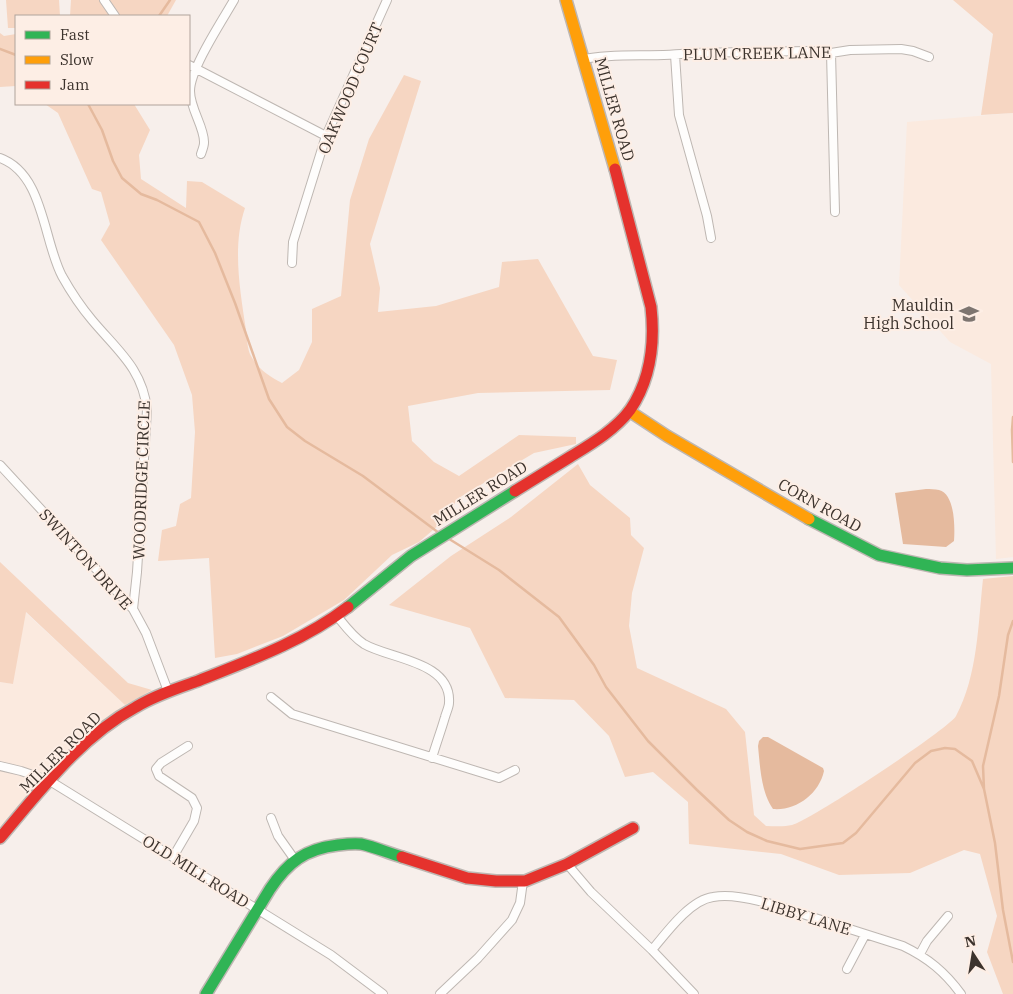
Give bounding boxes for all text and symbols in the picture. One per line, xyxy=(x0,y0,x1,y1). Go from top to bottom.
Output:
legend xyxy=(15,15,190,105)
street label: OAKWOOD COURT xyxy=(313,19,387,157)
text: Fast xyxy=(60,25,90,44)
street label: PLUM CREEK LANE xyxy=(683,42,831,64)
text: Slow xyxy=(60,50,94,69)
street label: MILLER ROAD xyxy=(591,55,639,163)
text: Jam xyxy=(60,75,89,94)
place label: Mauldin High School xyxy=(863,295,954,333)
school or university icon: Mauldin High School xyxy=(958,303,980,325)
street label: WOODRIDGE CIRCLE xyxy=(128,400,154,560)
street label: MILLER ROAD xyxy=(429,456,531,530)
street label: CORN ROAD xyxy=(775,474,865,536)
street label: SWINTON DRIVE xyxy=(35,504,137,614)
street label: MILLER ROAD xyxy=(15,707,105,797)
street label: OLD MILL ROAD xyxy=(139,830,253,912)
street label: LIBBY LANE xyxy=(759,893,853,939)
north arrow xyxy=(948,929,998,979)
text: N xyxy=(963,931,978,951)

